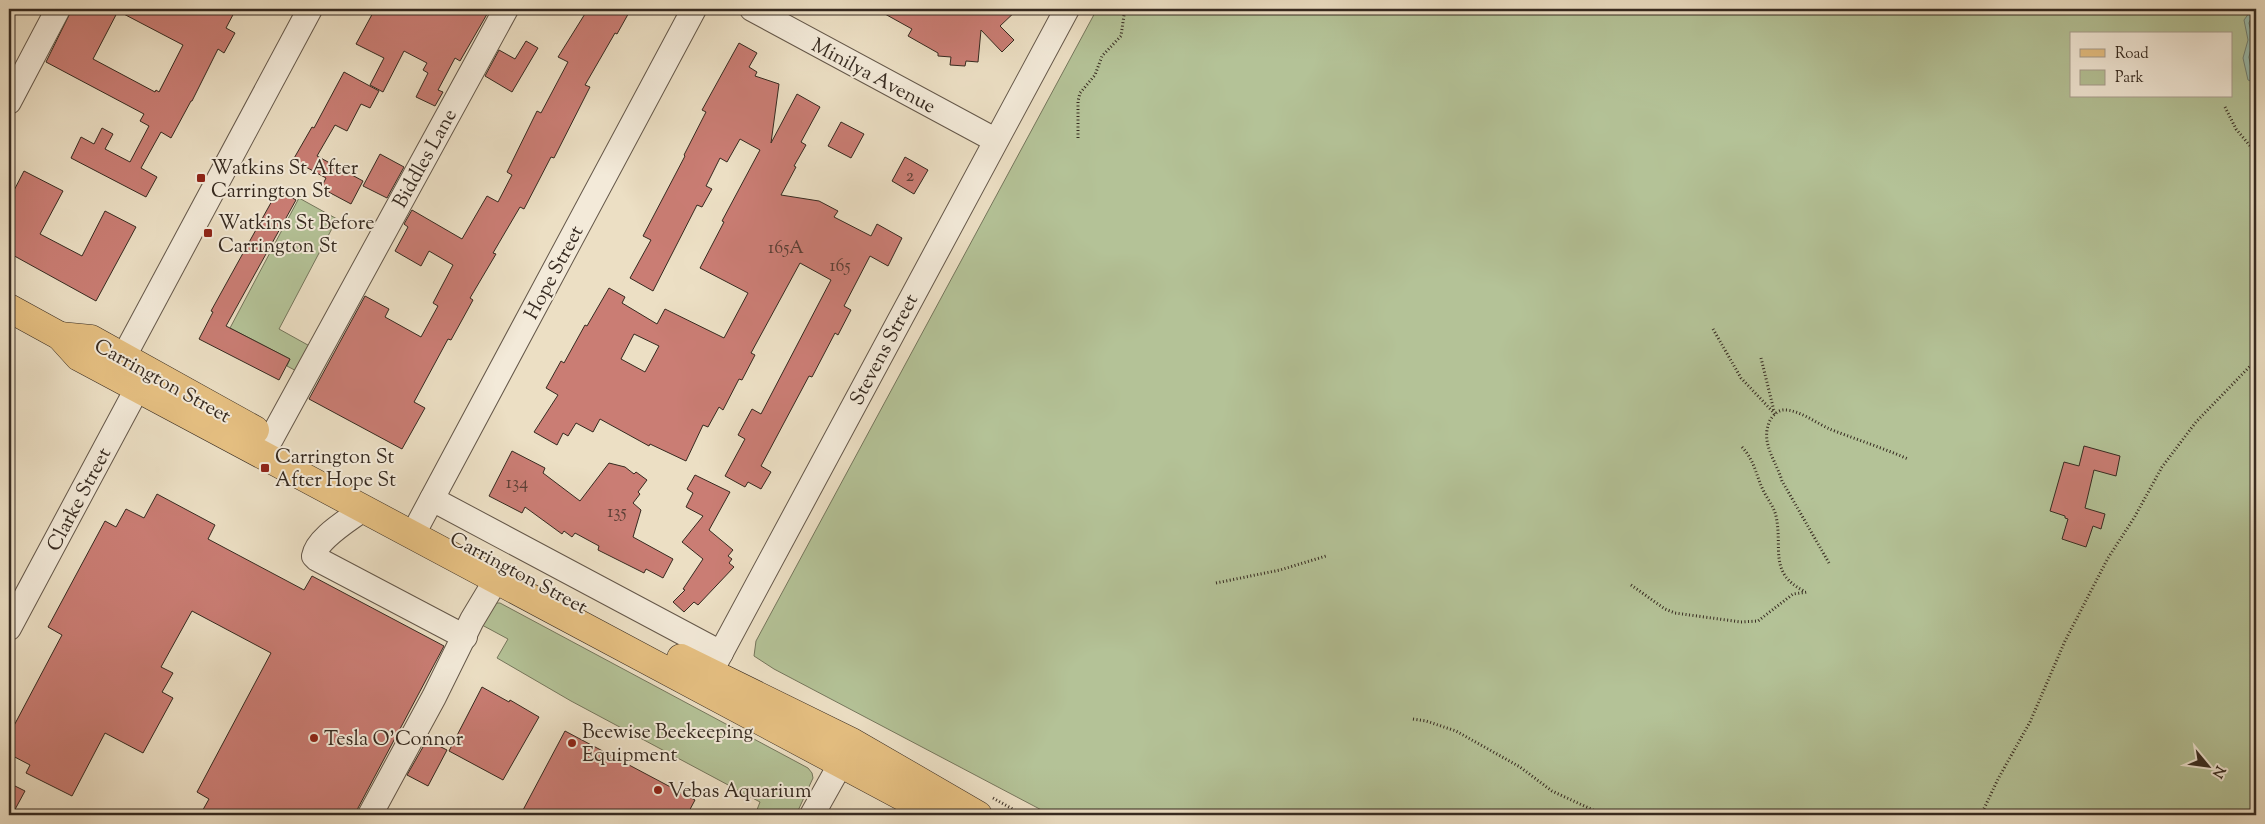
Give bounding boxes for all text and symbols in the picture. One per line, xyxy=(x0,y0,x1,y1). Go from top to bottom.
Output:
street label: Minilya Avenue xyxy=(805,32,940,122)
legend xyxy=(2070,32,2232,98)
text: Road xyxy=(2115,44,2149,65)
text: Park xyxy=(2115,68,2144,89)
street label: Biddles Lane xyxy=(387,104,465,214)
place label: Watkins St After Carrington St xyxy=(211,155,359,207)
house number: 2 xyxy=(906,164,915,190)
marker: Watkins St After Carrington St xyxy=(195,172,207,184)
place label: Watkins St Before Carrington St xyxy=(218,210,375,262)
street label: Hope Street xyxy=(518,221,592,325)
marker: Watkins St Before Carrington St xyxy=(202,227,214,239)
house number: 165A xyxy=(768,236,804,262)
house number: 165 xyxy=(829,254,851,280)
street label: Stevens Street xyxy=(844,289,927,411)
street label: Carrington Street xyxy=(88,333,236,432)
street label: Clarke Street xyxy=(41,443,120,557)
place label: Carrington St After Hope St xyxy=(275,444,396,496)
marker: Carrington St After Hope St xyxy=(259,462,271,474)
house number: 134 xyxy=(506,471,528,497)
house number: 135 xyxy=(607,500,627,526)
street label: Carrington Street xyxy=(444,526,592,623)
place label: Beewise Beekeeping Equipment xyxy=(582,719,754,771)
place label: Tesla O'Connor xyxy=(324,726,464,755)
marker: Tesla O'Connor xyxy=(308,732,320,744)
marker: Beewise Beekeeping Equipment xyxy=(566,737,578,749)
north arrow xyxy=(2182,742,2232,792)
text: N xyxy=(2206,762,2229,781)
place label: Vebas Aquarium xyxy=(668,778,812,807)
marker: Vebas Aquarium xyxy=(652,784,664,796)

